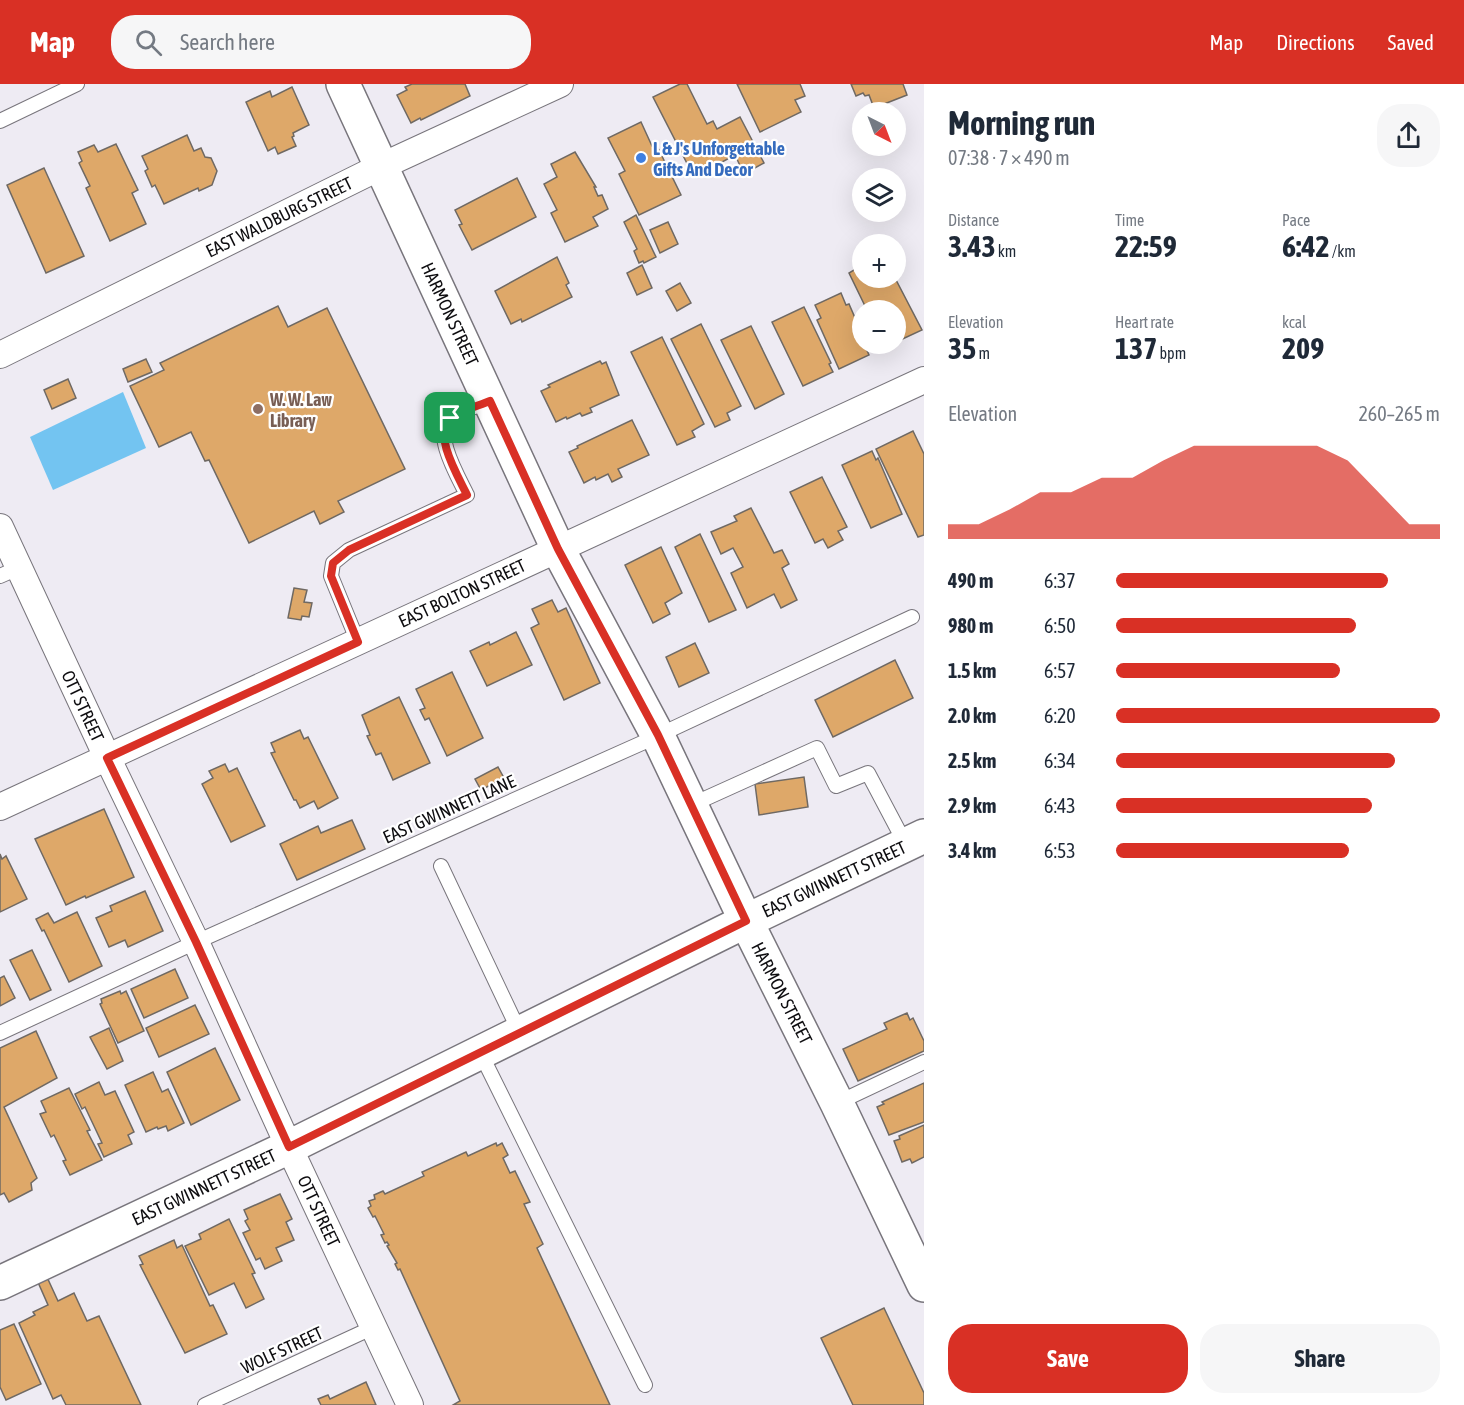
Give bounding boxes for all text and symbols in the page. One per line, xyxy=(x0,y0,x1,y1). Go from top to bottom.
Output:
search box xyxy=(111,15,531,69)
text: Map xyxy=(30,26,75,58)
icon: search xyxy=(132,26,165,59)
text: Search here xyxy=(180,29,275,55)
text: Map xyxy=(1209,30,1243,54)
text: Directions xyxy=(1276,30,1355,54)
text: Saved xyxy=(1388,30,1434,54)
north arrow xyxy=(852,102,906,156)
map controls xyxy=(852,102,906,354)
text: Morning run xyxy=(948,104,1095,142)
button: share xyxy=(1377,104,1440,167)
place label: L & J's Unforgettable Gifts And Decor xyxy=(653,138,785,180)
text: 07:38 · 7 × 490 m xyxy=(948,146,1070,169)
marker: L & J's Unforgettable Gifts And Decor xyxy=(634,151,648,165)
button: layers xyxy=(852,168,906,222)
street label: EAST WALDBURG STREET xyxy=(202,172,356,262)
text: Distance xyxy=(948,211,999,229)
text: Time xyxy=(1115,211,1144,229)
text: Pace xyxy=(1282,211,1310,229)
text: 3.43 xyxy=(948,229,996,263)
text: 22:59 xyxy=(1115,229,1177,263)
text: 6:42 xyxy=(1282,229,1330,263)
button: + xyxy=(852,234,906,288)
text: km xyxy=(996,242,1016,260)
text: /km xyxy=(1330,242,1356,260)
street label: HARMON STREET xyxy=(417,259,483,369)
button: − xyxy=(852,300,906,354)
text: Elevation xyxy=(948,313,1003,331)
text: Heart rate xyxy=(1115,313,1174,331)
text: kcal xyxy=(1282,313,1306,331)
text: 35 xyxy=(948,331,976,365)
text: 137 xyxy=(1115,331,1157,365)
text: 209 xyxy=(1282,331,1324,365)
text: m xyxy=(976,344,990,362)
text: bpm xyxy=(1157,344,1186,362)
place label: W. W. Law Library xyxy=(269,389,332,431)
pin xyxy=(424,392,475,443)
icon: arrive xyxy=(433,401,466,434)
marker: W. W. Law Library xyxy=(251,402,265,416)
text: Elevation xyxy=(948,402,1017,425)
text: 260–265 m xyxy=(1358,402,1440,425)
street label: EAST BOLTON STREET xyxy=(395,554,529,632)
text: 490 m xyxy=(948,569,993,592)
text: 6:37 xyxy=(1044,569,1076,592)
text: 980 m xyxy=(948,614,993,637)
text: 6:50 xyxy=(1044,614,1076,637)
text: 1.5 km xyxy=(948,659,996,682)
text: 6:57 xyxy=(1044,659,1076,682)
street label: OTT STREET xyxy=(57,667,109,745)
text: 2.0 km xyxy=(948,704,996,727)
text: 6:20 xyxy=(1044,704,1076,727)
text: 2.5 km xyxy=(948,749,996,772)
text: 6:34 xyxy=(1044,749,1076,772)
street label: EAST GWINNETT LANE xyxy=(379,770,519,848)
text: 2.9 km xyxy=(948,794,996,817)
text: 6:43 xyxy=(1044,794,1076,817)
street label: EAST GWINNETT STREET xyxy=(759,836,909,922)
text: 3.4 km xyxy=(948,839,996,862)
text: 6:53 xyxy=(1044,839,1076,862)
street label: HARMON STREET xyxy=(747,938,817,1048)
street label: EAST GWINNETT STREET xyxy=(129,1144,279,1230)
street label: OTT STREET xyxy=(293,1172,345,1250)
street label: WOLF STREET xyxy=(238,1322,326,1378)
button: Save xyxy=(948,1324,1188,1393)
button: Share xyxy=(1200,1324,1440,1393)

